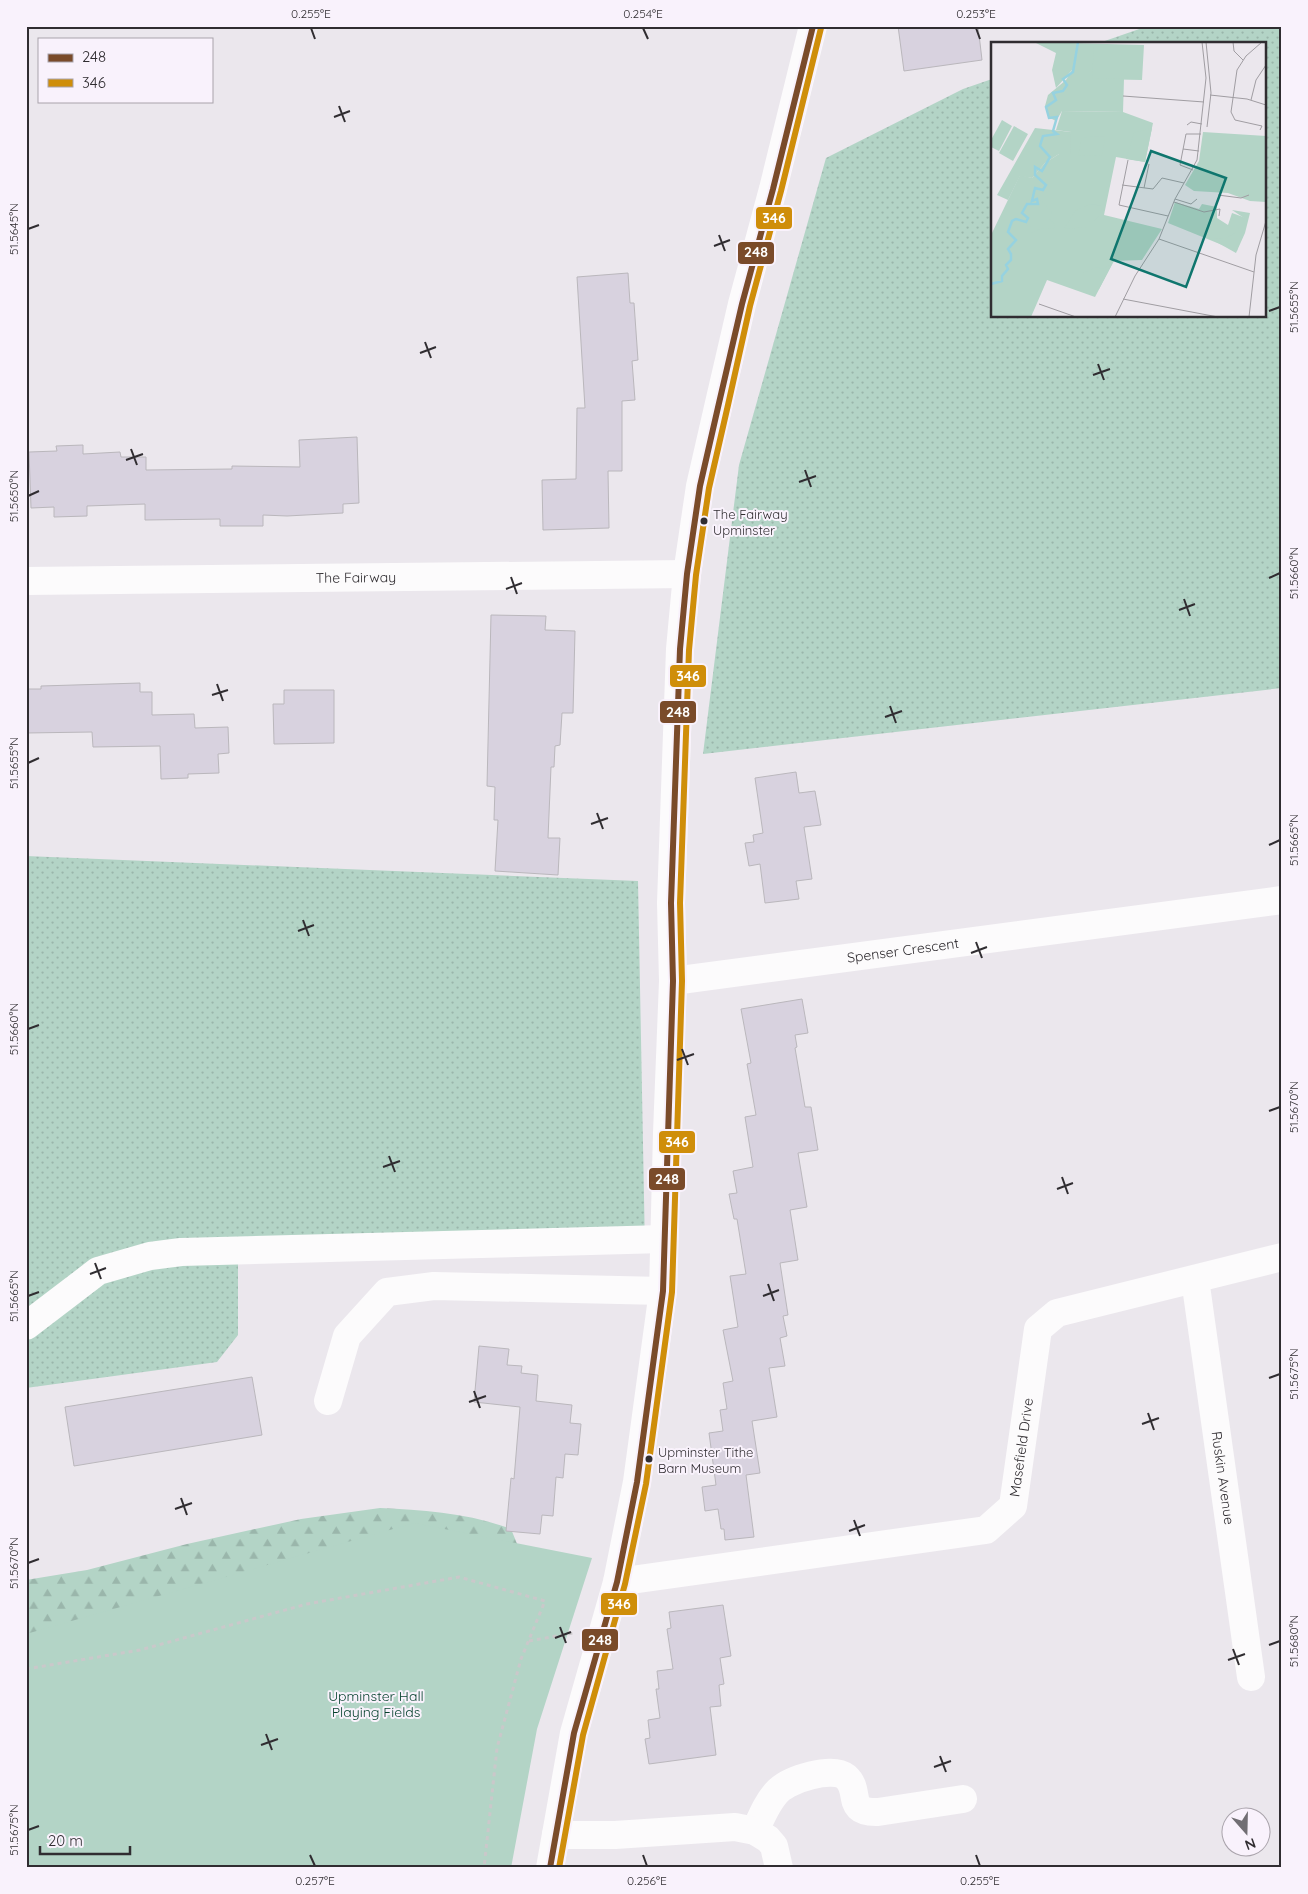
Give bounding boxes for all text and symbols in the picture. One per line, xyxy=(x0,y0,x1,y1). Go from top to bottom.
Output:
text: 0.255°E xyxy=(291,6,331,21)
text: 0.254°E xyxy=(623,6,663,21)
text: 0.253°E xyxy=(956,6,996,21)
legend xyxy=(38,38,212,102)
inset map xyxy=(991,42,1266,318)
text: 248 xyxy=(82,47,106,66)
text: 346 xyxy=(82,73,106,92)
text: 51.5645°N xyxy=(6,203,21,255)
line badge: 346 xyxy=(755,206,793,230)
text: 346 xyxy=(762,209,786,227)
line badge: 248 xyxy=(737,241,775,265)
text: 248 xyxy=(744,243,768,261)
text: 51.5655°N xyxy=(1286,281,1301,333)
text: 51.5650°N xyxy=(6,470,21,522)
place label: The Fairway Upminster xyxy=(713,506,788,538)
marker: The Fairway Upminster xyxy=(699,516,709,526)
text: 51.5660°N xyxy=(1286,547,1301,599)
street label: The Fairway xyxy=(316,568,396,587)
line badge: 346 xyxy=(669,664,707,688)
text: 346 xyxy=(676,667,700,685)
line badge: 248 xyxy=(659,700,697,724)
text: 248 xyxy=(666,703,690,721)
text: 51.5655°N xyxy=(6,737,21,789)
text: 51.5665°N xyxy=(1286,814,1301,866)
street label: Spenser Crescent xyxy=(846,934,960,967)
text: 51.5660°N xyxy=(6,1003,21,1055)
text: 51.5670°N xyxy=(1286,1081,1301,1133)
line badge: 346 xyxy=(658,1130,696,1154)
text: 346 xyxy=(665,1133,689,1151)
line badge: 248 xyxy=(648,1167,686,1191)
text: 248 xyxy=(655,1170,679,1188)
text: 51.5665°N xyxy=(6,1270,21,1322)
text: 51.5675°N xyxy=(1286,1348,1301,1400)
street label: Masefield Drive xyxy=(1005,1397,1037,1498)
street label: Ruskin Avenue xyxy=(1208,1430,1238,1526)
place label: Upminster Tithe Barn Museum xyxy=(658,1444,753,1476)
marker: Upminster Tithe Barn Museum xyxy=(644,1454,654,1464)
text: 51.5670°N xyxy=(6,1537,21,1589)
line badge: 346 xyxy=(600,1592,638,1616)
text: 346 xyxy=(607,1595,631,1613)
text: 51.5680°N xyxy=(1286,1615,1301,1667)
line badge: 248 xyxy=(581,1628,619,1652)
text: 248 xyxy=(588,1631,612,1649)
park label: Upminster Hall Playing Fields xyxy=(328,1687,424,1721)
text: 51.5675°N xyxy=(6,1804,21,1856)
north arrow xyxy=(1220,1806,1270,1856)
scale bar xyxy=(40,1824,130,1856)
text: 20 m xyxy=(48,1831,83,1850)
text: N xyxy=(1243,1834,1258,1854)
text: 0.257°E xyxy=(295,1873,335,1888)
text: 0.256°E xyxy=(627,1873,667,1888)
text: 0.255°E xyxy=(960,1873,1000,1888)

